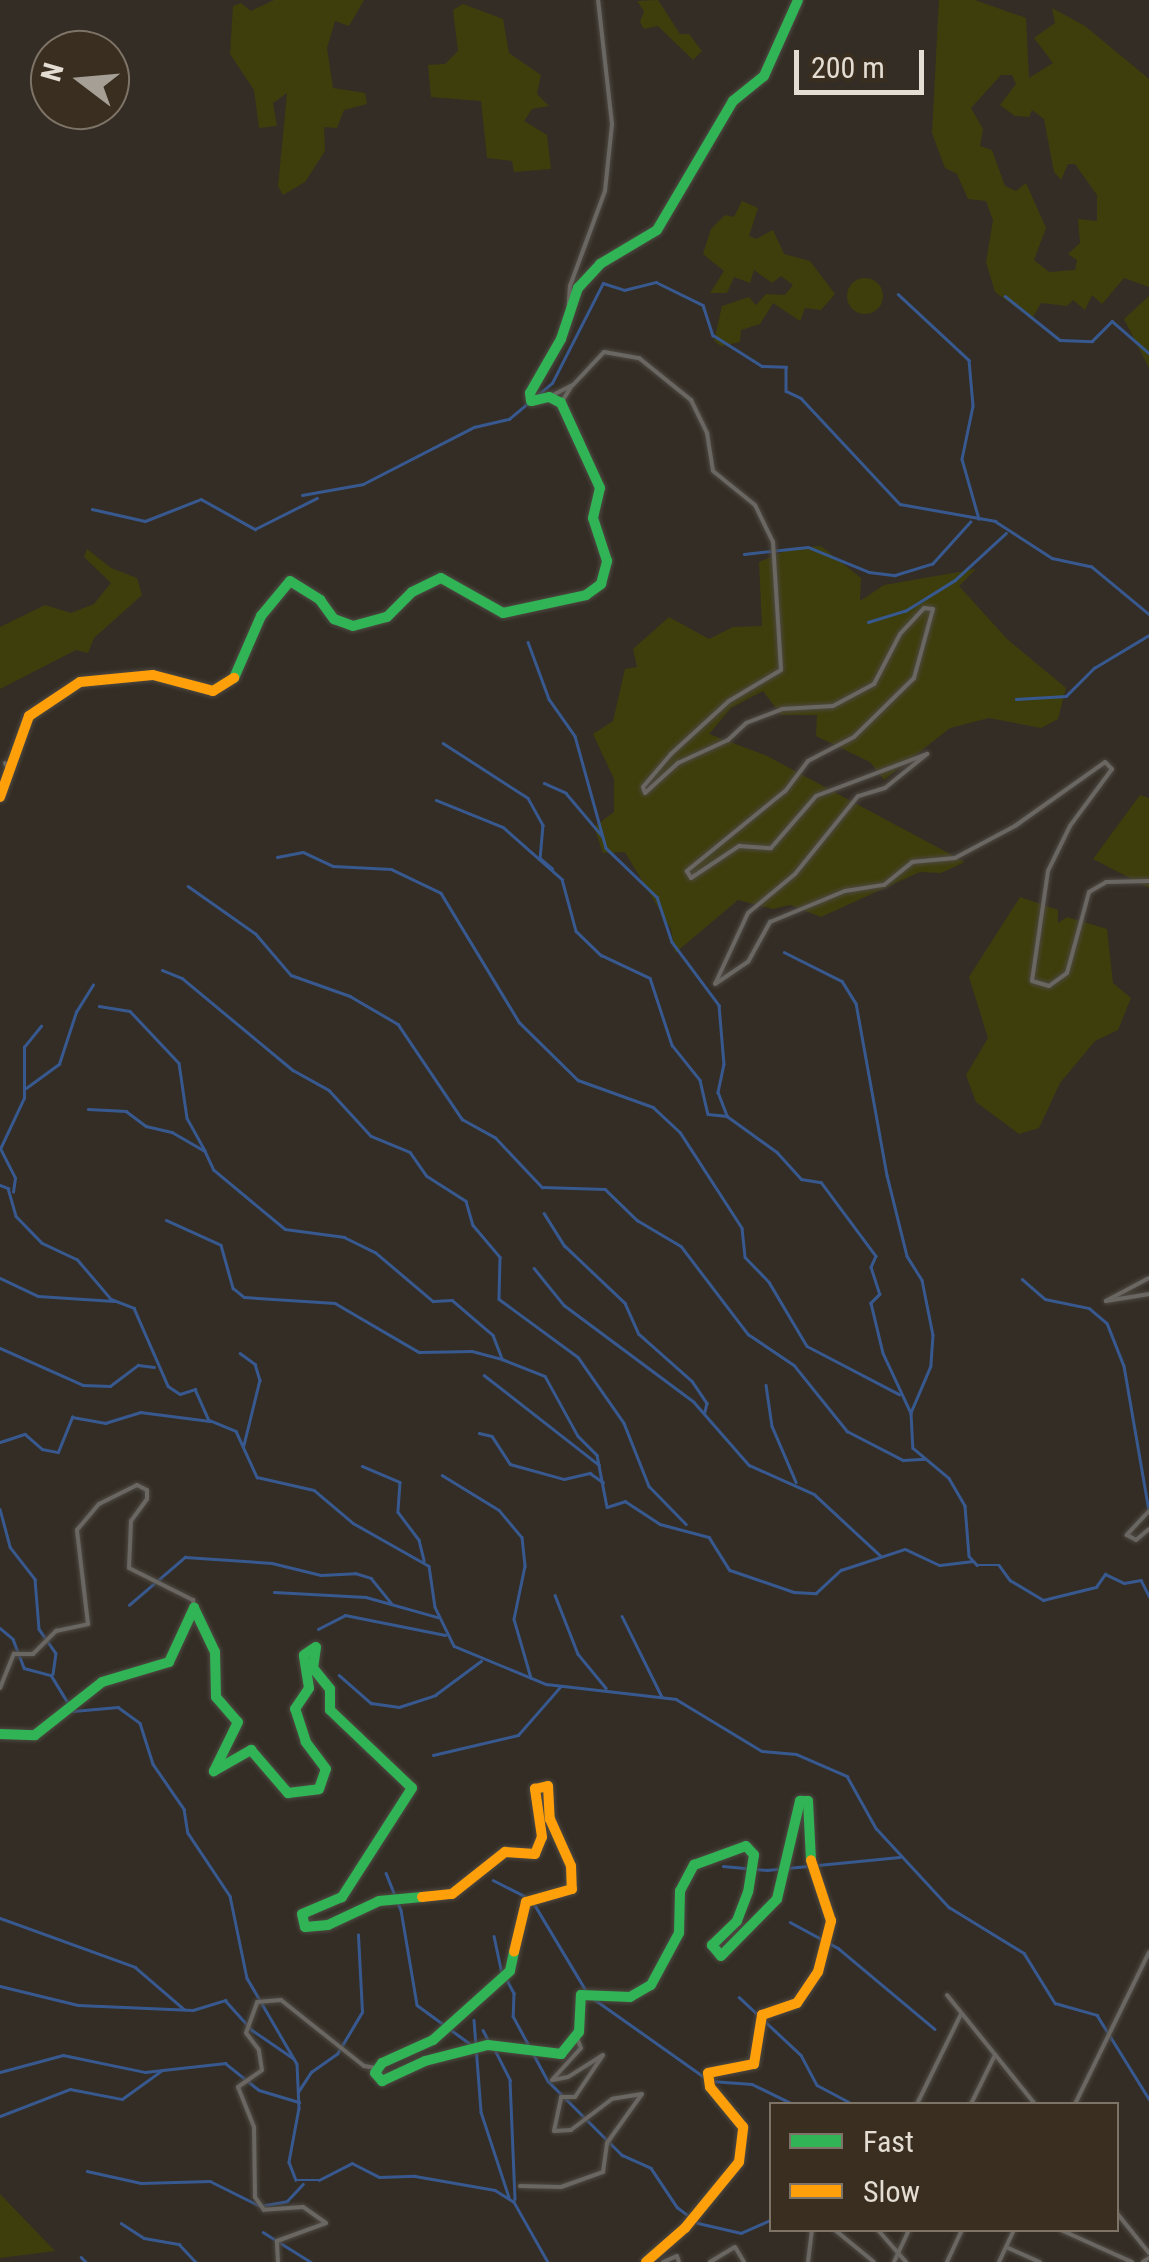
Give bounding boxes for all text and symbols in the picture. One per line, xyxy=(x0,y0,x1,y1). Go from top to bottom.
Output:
north arrow xyxy=(30,30,130,130)
scale bar xyxy=(799,30,929,92)
text: 200 m xyxy=(811,50,885,85)
text: N xyxy=(34,59,71,85)
legend xyxy=(769,2102,1119,2232)
text: Fast xyxy=(863,2124,914,2159)
text: Slow xyxy=(863,2174,920,2209)

